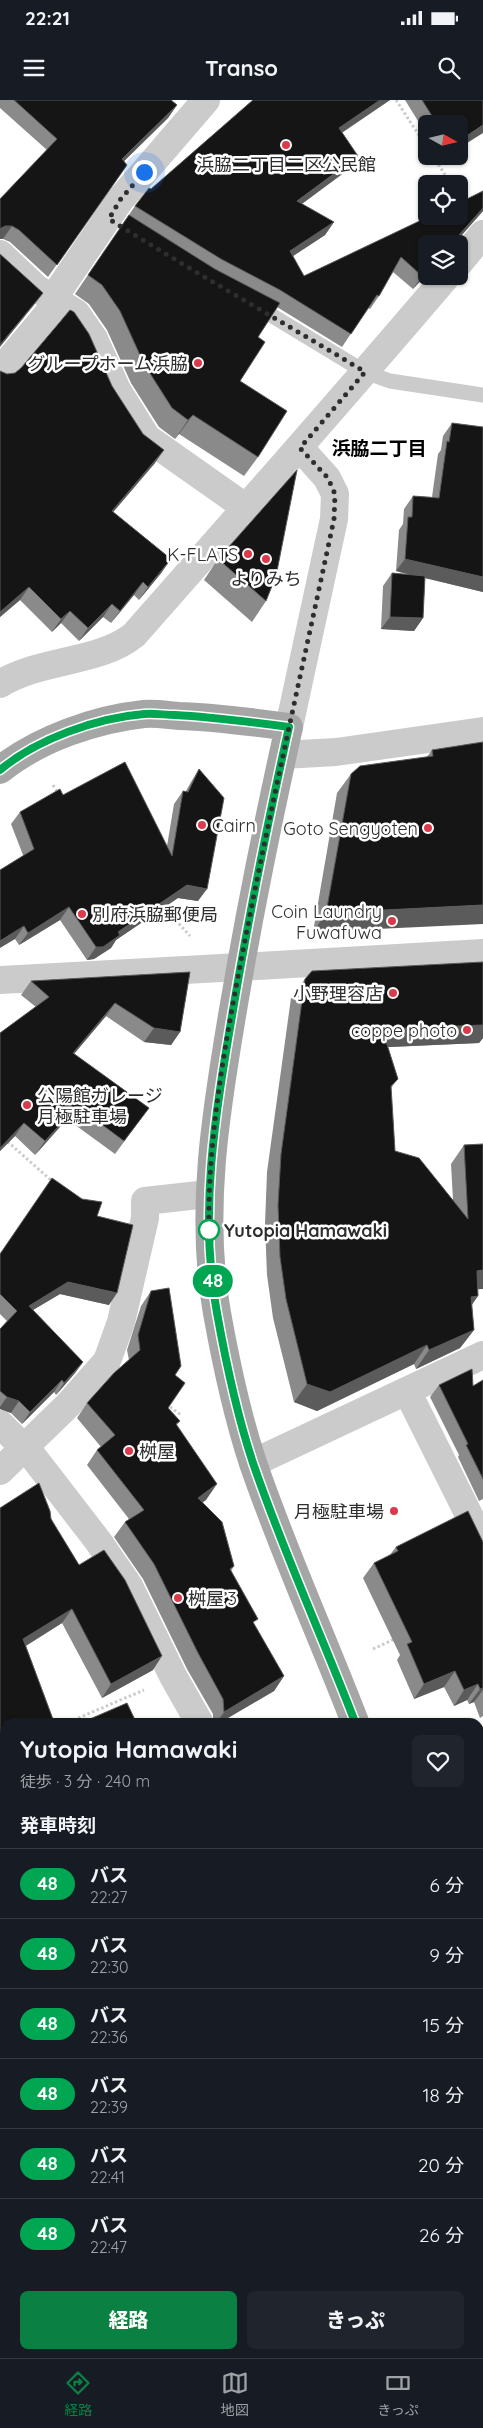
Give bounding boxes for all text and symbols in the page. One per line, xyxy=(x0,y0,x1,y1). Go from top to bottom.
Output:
text: 22:21 xyxy=(25,6,70,30)
icon: menu xyxy=(20,54,48,82)
text: Transo xyxy=(205,54,278,82)
icon: search xyxy=(435,54,463,82)
north arrow xyxy=(418,115,468,165)
map controls xyxy=(418,115,468,285)
marker: 浜脇二丁目二区公民館 xyxy=(280,139,292,151)
place label: 浜脇二丁目二区公民館 xyxy=(196,153,376,176)
your location xyxy=(132,160,157,185)
button: locate xyxy=(418,175,468,225)
button: layers xyxy=(418,235,468,285)
place label: グループホーム浜脇 xyxy=(28,352,188,375)
marker: グループホーム浜脇 xyxy=(192,357,204,369)
district label: 浜脇二丁目 xyxy=(331,436,427,460)
place label: K-FLATS xyxy=(167,543,238,566)
marker: K-FLATS xyxy=(242,548,254,560)
marker: よりみち xyxy=(260,553,272,565)
place label: よりみち xyxy=(230,567,302,590)
place label: Cairn xyxy=(212,814,256,837)
place label: Goto Sengyoten xyxy=(283,817,418,840)
marker: Cairn xyxy=(196,819,208,831)
marker: Goto Sengyoten xyxy=(422,822,434,834)
place label: Coin Laundry Fuwafuwa xyxy=(271,900,382,944)
place label: 別府浜脇郵便局 xyxy=(92,903,218,926)
marker: 別府浜脇郵便局 xyxy=(76,908,88,920)
marker: Coin Laundry Fuwafuwa xyxy=(386,915,398,927)
place label: 小野理容店 xyxy=(293,982,383,1005)
marker: 小野理容店 xyxy=(387,987,399,999)
place label: coppe photo xyxy=(351,1019,457,1042)
marker: coppe photo xyxy=(461,1024,473,1036)
place label: 公陽館ガレージ 月極駐車場 xyxy=(37,1084,163,1128)
marker: 公陽館ガレージ 月極駐車場 xyxy=(21,1099,33,1111)
marker: Yutopia Hamawaki xyxy=(198,1219,220,1241)
place label: Yutopia Hamawaki xyxy=(224,1219,387,1242)
line badge: 48 xyxy=(190,1265,236,1297)
text: 48 xyxy=(203,1269,223,1292)
place label: 桝屋 xyxy=(139,1440,175,1463)
marker: 桝屋 xyxy=(123,1445,135,1457)
place label: 月極駐車場 xyxy=(294,1500,384,1523)
marker: 月極駐車場 xyxy=(388,1505,400,1517)
place label: 桝屋’3 xyxy=(188,1587,237,1610)
marker: 桝屋’3 xyxy=(172,1592,184,1604)
text: Yutopia Hamawaki xyxy=(20,1734,237,1764)
button: heart xyxy=(412,1735,464,1787)
text: 徒歩 · 3 分 · 240 m xyxy=(20,1771,150,1791)
text: 発車時刻 xyxy=(20,1813,96,1837)
text: バス xyxy=(90,1863,128,1887)
text: 48 xyxy=(37,1872,58,1895)
text: 6 分 xyxy=(430,1873,464,1897)
text: 22:27 xyxy=(90,1887,128,1907)
text: バス xyxy=(90,1933,128,1957)
text: 48 xyxy=(37,1942,58,1965)
text: 9 分 xyxy=(429,1943,464,1967)
text: 22:30 xyxy=(90,1957,129,1977)
text: バス xyxy=(90,2003,128,2027)
text: 48 xyxy=(37,2012,58,2035)
text: 15 分 xyxy=(422,2013,464,2037)
text: 22:36 xyxy=(90,2027,128,2047)
text: バス xyxy=(90,2073,128,2097)
text: 48 xyxy=(37,2082,58,2105)
text: 18 分 xyxy=(423,2083,464,2107)
text: 22:39 xyxy=(90,2097,128,2117)
text: バス xyxy=(90,2143,128,2167)
text: 48 xyxy=(37,2152,58,2175)
text: 20 分 xyxy=(418,2153,464,2177)
text: 22:41 xyxy=(90,2167,125,2187)
text: バス xyxy=(90,2213,128,2237)
text: 48 xyxy=(37,2222,58,2245)
text: 26 分 xyxy=(419,2223,464,2247)
text: 22:47 xyxy=(90,2237,127,2257)
button: 経路 xyxy=(20,2291,237,2349)
button: きっぷ xyxy=(247,2291,464,2349)
tab: 経路 xyxy=(64,2369,92,2419)
tab: 地図 xyxy=(221,2369,249,2419)
tab: きっぷ xyxy=(377,2369,419,2419)

